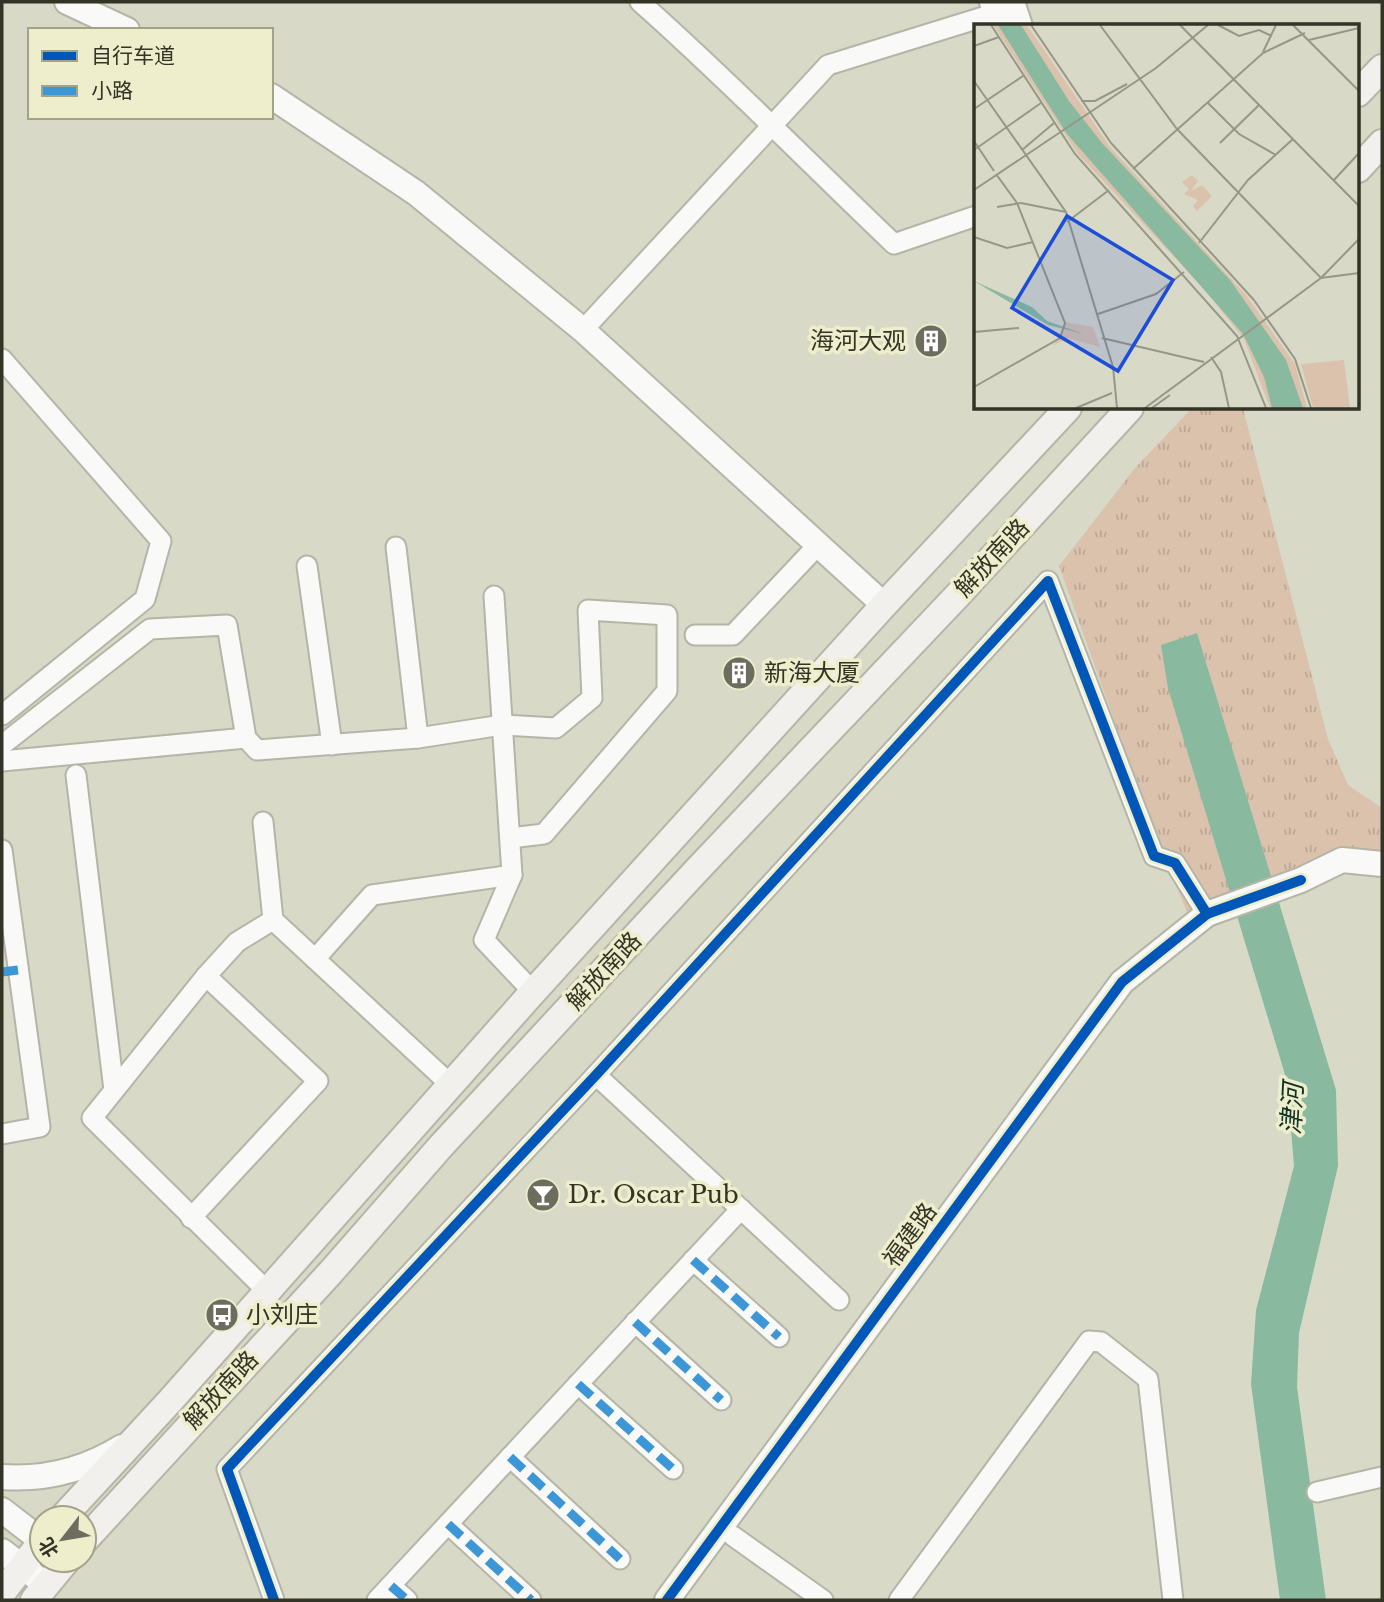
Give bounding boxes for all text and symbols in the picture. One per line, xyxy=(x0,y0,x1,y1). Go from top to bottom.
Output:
inset map xyxy=(974,24,1360,410)
legend xyxy=(28,28,273,119)
text: 自行车道 xyxy=(91,43,175,69)
text: 小路 xyxy=(91,78,133,104)
building icon: 海河大观 xyxy=(912,322,950,360)
place label: 海河大观 xyxy=(810,326,906,355)
street label: 解放南路 xyxy=(948,513,1035,603)
building icon: 新海大厦 xyxy=(720,654,758,692)
place label: 新海大厦 xyxy=(764,658,860,687)
street label: 解放南路 xyxy=(560,926,647,1016)
water label: 津河 xyxy=(1275,1077,1310,1136)
bar icon: Dr. Oscar Pub xyxy=(524,1176,562,1214)
place label: Dr. Oscar Pub xyxy=(568,1180,739,1209)
street label: 福建路 xyxy=(877,1197,942,1272)
bus stop icon: 小刘庄 xyxy=(203,1296,241,1334)
place label: 小刘庄 xyxy=(246,1300,318,1329)
street label: 解放南路 xyxy=(177,1345,264,1435)
north arrow xyxy=(28,1504,98,1574)
text: 北 xyxy=(34,1533,64,1562)

